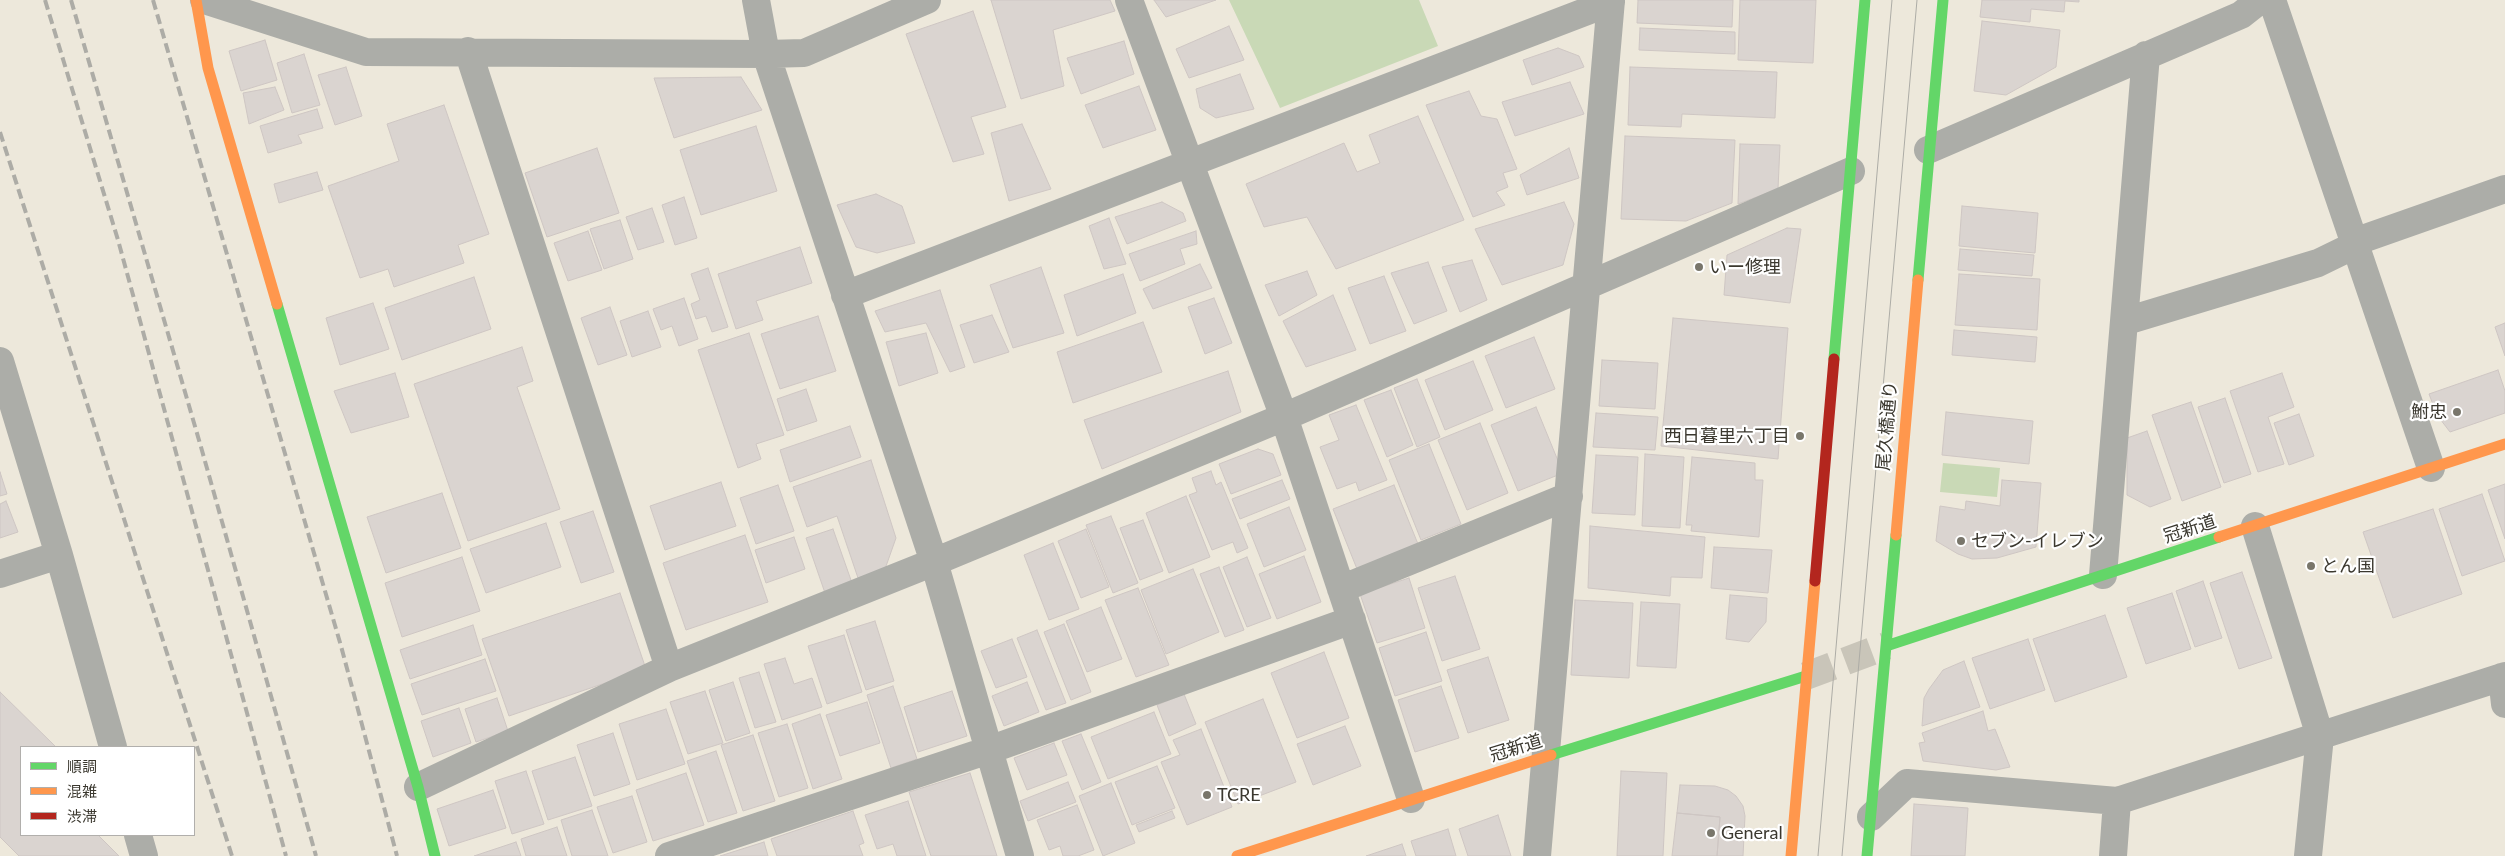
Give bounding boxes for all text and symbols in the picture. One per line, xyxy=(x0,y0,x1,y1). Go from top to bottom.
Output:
place label: いー修理 xyxy=(1709,256,1781,278)
marker: いー修理 xyxy=(1693,261,1705,273)
street label: 尾久橋通り xyxy=(1872,380,1902,472)
place label: 鮒忠 xyxy=(2411,401,2447,423)
marker: 鮒忠 xyxy=(2451,406,2463,418)
place label: 西日暮里六丁目 xyxy=(1664,425,1790,447)
marker: 西日暮里六丁目 xyxy=(1794,430,1806,442)
street label: 冠新道 xyxy=(2161,510,2219,548)
place label: セブン-イレブン xyxy=(1971,530,2104,552)
marker: セブン-イレブン xyxy=(1955,535,1967,547)
place label: とん国 xyxy=(2321,555,2375,577)
marker: とん国 xyxy=(2305,560,2317,572)
street label: 冠新道 xyxy=(1487,730,1545,766)
legend xyxy=(20,746,195,836)
text: 順調 xyxy=(67,757,97,775)
text: 混雑 xyxy=(67,782,97,800)
place label: TCRE xyxy=(1217,784,1261,806)
marker: TCRE xyxy=(1201,789,1213,801)
text: 渋滞 xyxy=(67,807,97,825)
place label: General xyxy=(1721,822,1783,844)
marker: General xyxy=(1705,827,1717,839)

